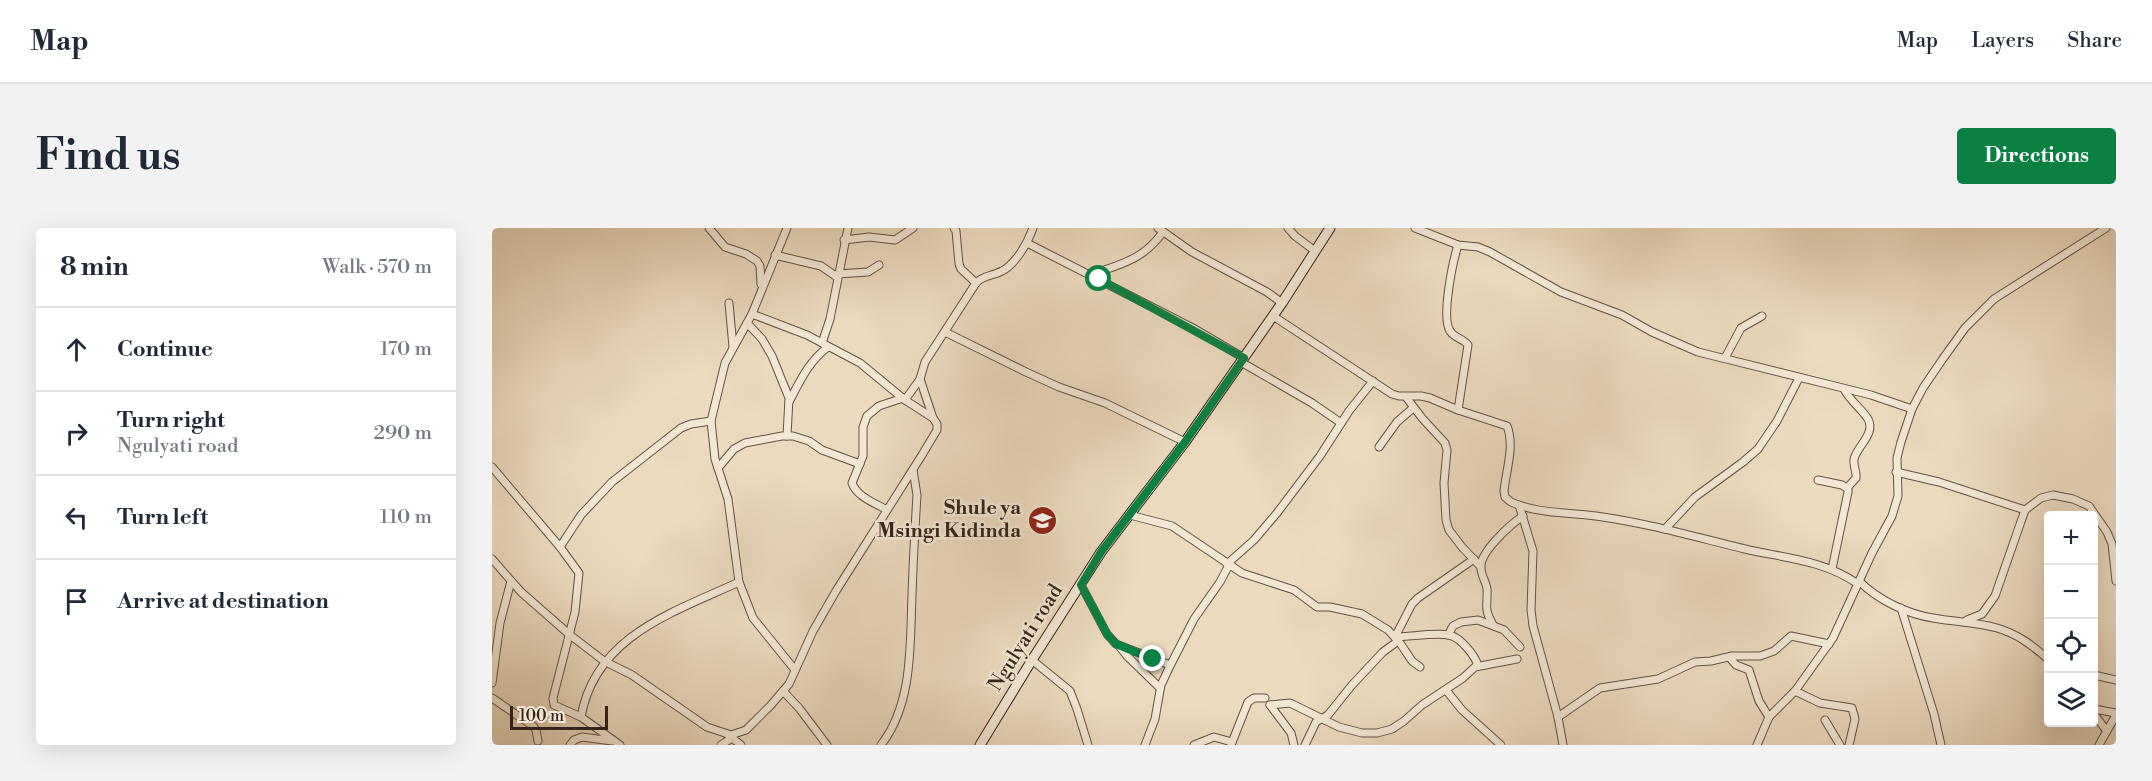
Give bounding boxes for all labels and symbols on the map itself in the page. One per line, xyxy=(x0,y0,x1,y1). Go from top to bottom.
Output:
route start xyxy=(1085,265,1111,291)
place label: Shule ya Msingi Kidinda xyxy=(877,496,1021,544)
school or university icon: Shule ya Msingi Kidinda xyxy=(1026,504,1058,536)
street label: Ngulyati road xyxy=(983,579,1069,696)
route end xyxy=(1139,645,1165,671)
scale bar xyxy=(510,703,608,730)

